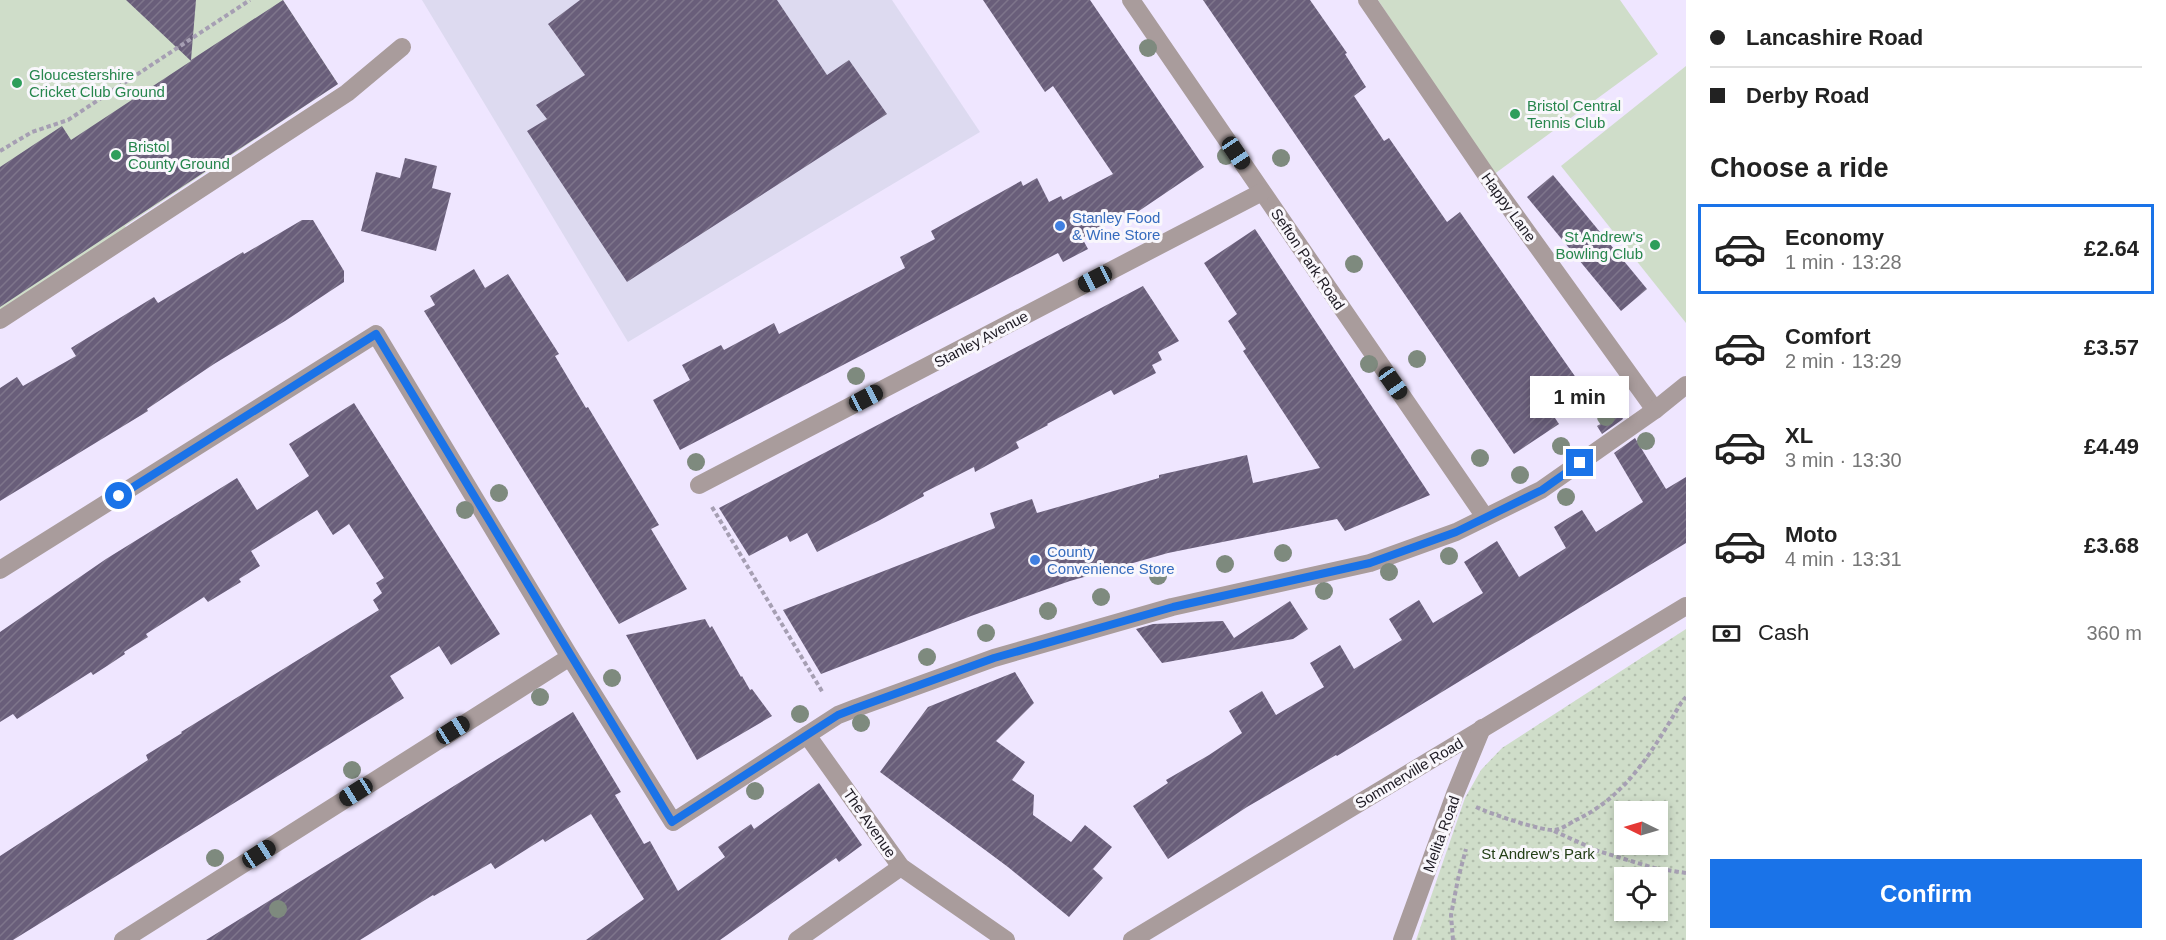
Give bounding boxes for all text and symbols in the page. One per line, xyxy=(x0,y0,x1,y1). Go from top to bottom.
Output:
text: Lancashire Road xyxy=(1746,25,1923,50)
place label: Gloucestershire Cricket Club Ground xyxy=(29,66,165,100)
marker: Gloucestershire Cricket Club Ground xyxy=(10,76,24,90)
text: Derby Road xyxy=(1746,83,1869,108)
place label: Bristol Central Tennis Club xyxy=(1527,97,1621,131)
marker: Bristol Central Tennis Club xyxy=(1508,107,1522,121)
car xyxy=(1218,133,1254,173)
place label: Bristol County Ground xyxy=(128,138,230,172)
marker: Bristol County Ground xyxy=(109,148,123,162)
text: Choose a ride xyxy=(1710,153,1889,183)
street label: Happy Lane xyxy=(1478,169,1540,245)
street label: Sefton Park Road xyxy=(1268,205,1348,313)
place label: Stanley Food & Wine Store xyxy=(1072,209,1160,243)
marker: Stanley Food & Wine Store xyxy=(1053,219,1067,233)
icon: car xyxy=(1713,222,1767,276)
text: Economy xyxy=(1785,225,1884,250)
place label: St Andrew's Bowling Club xyxy=(1555,228,1643,262)
text: £2.64 xyxy=(2084,236,2139,261)
marker: St Andrew's Bowling Club xyxy=(1648,238,1662,252)
text: 1 min · 13:28 xyxy=(1785,251,1902,273)
car xyxy=(1075,263,1115,295)
street label: Stanley Avenue xyxy=(931,307,1031,371)
icon: car xyxy=(1713,321,1767,375)
text: Comfort xyxy=(1785,324,1871,349)
text: £3.57 xyxy=(2084,335,2139,360)
text: 2 min · 13:29 xyxy=(1785,350,1902,372)
car xyxy=(1375,363,1411,403)
callout: 1 min xyxy=(1530,376,1630,418)
car xyxy=(846,382,886,414)
text: 1 min xyxy=(1553,386,1606,408)
icon: car xyxy=(1713,420,1767,474)
text: XL xyxy=(1785,423,1813,448)
text: £4.49 xyxy=(2084,434,2139,459)
route end xyxy=(1566,449,1593,476)
text: 3 min · 13:30 xyxy=(1785,449,1902,471)
route start xyxy=(105,482,132,509)
icon: car xyxy=(1713,519,1767,573)
text: Moto xyxy=(1785,522,1838,547)
text: £3.68 xyxy=(2084,533,2139,558)
place label: County Convenience Store xyxy=(1047,543,1175,577)
text: 4 min · 13:31 xyxy=(1785,548,1902,570)
marker: County Convenience Store xyxy=(1028,553,1042,567)
icon: cash xyxy=(1710,617,1743,650)
text: Cash xyxy=(1758,620,1809,645)
text: 360 m xyxy=(2086,622,2142,644)
car xyxy=(433,713,473,747)
street label: Sommerville Road xyxy=(1352,734,1466,812)
car xyxy=(336,775,376,809)
street label: The Avenue xyxy=(840,785,900,861)
street label: Melita Road xyxy=(1419,793,1463,875)
north arrow xyxy=(1614,801,1668,855)
map controls xyxy=(1614,801,1668,921)
car xyxy=(239,837,279,871)
park label: St Andrew's Park xyxy=(1481,845,1595,862)
button: Confirm xyxy=(1710,859,2142,928)
button: locate xyxy=(1614,867,1668,921)

